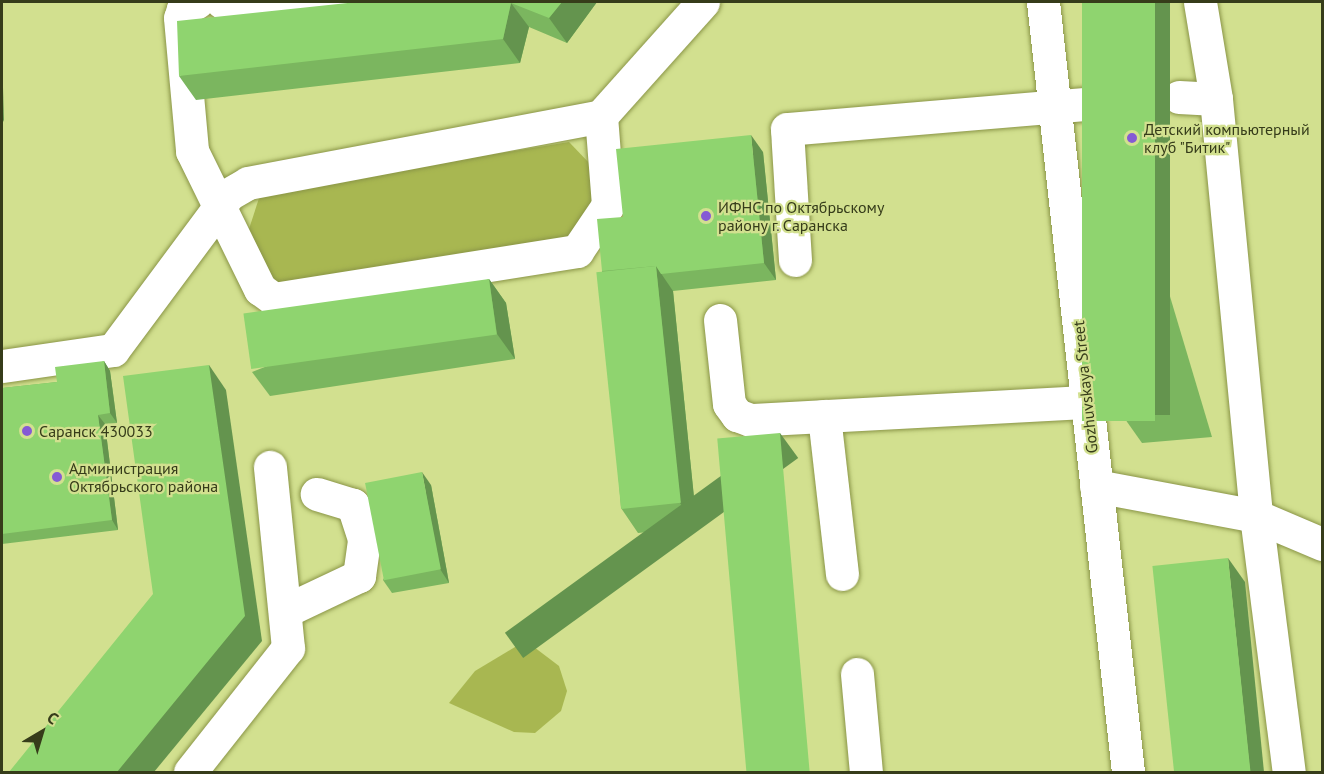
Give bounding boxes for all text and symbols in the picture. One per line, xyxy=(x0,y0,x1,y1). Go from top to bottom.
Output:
place label: Детский компьютерный клуб "Битик" xyxy=(1144,119,1310,157)
marker: Детский компьютерный клуб "Битик" xyxy=(1125,131,1139,145)
place label: ИФНС по Октябрьскому району г. Саранска xyxy=(718,197,885,235)
marker: ИФНС по Октябрьскому району г. Саранска xyxy=(699,209,713,223)
street label: Gozhuvskaya Street xyxy=(1068,320,1102,454)
place label: Саранск 430033 xyxy=(39,421,153,441)
marker: Саранск 430033 xyxy=(20,424,34,438)
place label: Администрация Октябрьского района xyxy=(69,458,218,496)
marker: Администрация Октябрьского района xyxy=(50,470,64,484)
north arrow xyxy=(12,702,72,762)
text: С xyxy=(43,707,63,728)

